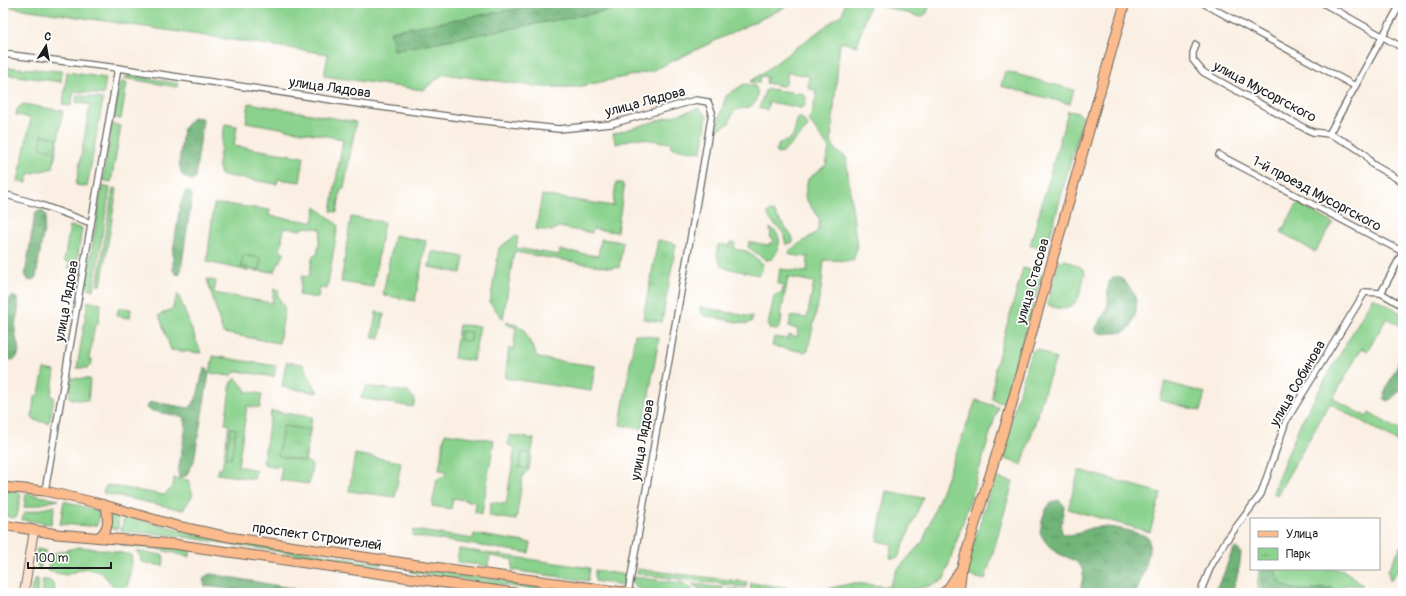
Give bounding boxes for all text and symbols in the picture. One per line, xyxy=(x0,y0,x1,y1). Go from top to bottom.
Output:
north arrow xyxy=(26,26,66,66)
text: С xyxy=(43,30,53,44)
street label: улица Мусоргского xyxy=(1210,57,1320,126)
street label: улица Лядова xyxy=(287,73,372,102)
street label: улица Лядова xyxy=(602,83,687,121)
street label: 1-й проезд Мусоргского xyxy=(1249,152,1385,235)
street label: улица Стасова xyxy=(1012,236,1053,327)
street label: улица Лядова xyxy=(51,259,82,344)
street label: улица Собинова xyxy=(1266,337,1329,430)
street label: улица Лядова xyxy=(627,398,658,483)
legend xyxy=(1250,518,1380,570)
street label: проспект Строителей xyxy=(251,519,383,554)
text: Улица xyxy=(1286,527,1318,542)
scale bar xyxy=(28,544,111,570)
text: Парк xyxy=(1286,547,1311,562)
text: 100 m xyxy=(34,551,69,566)

